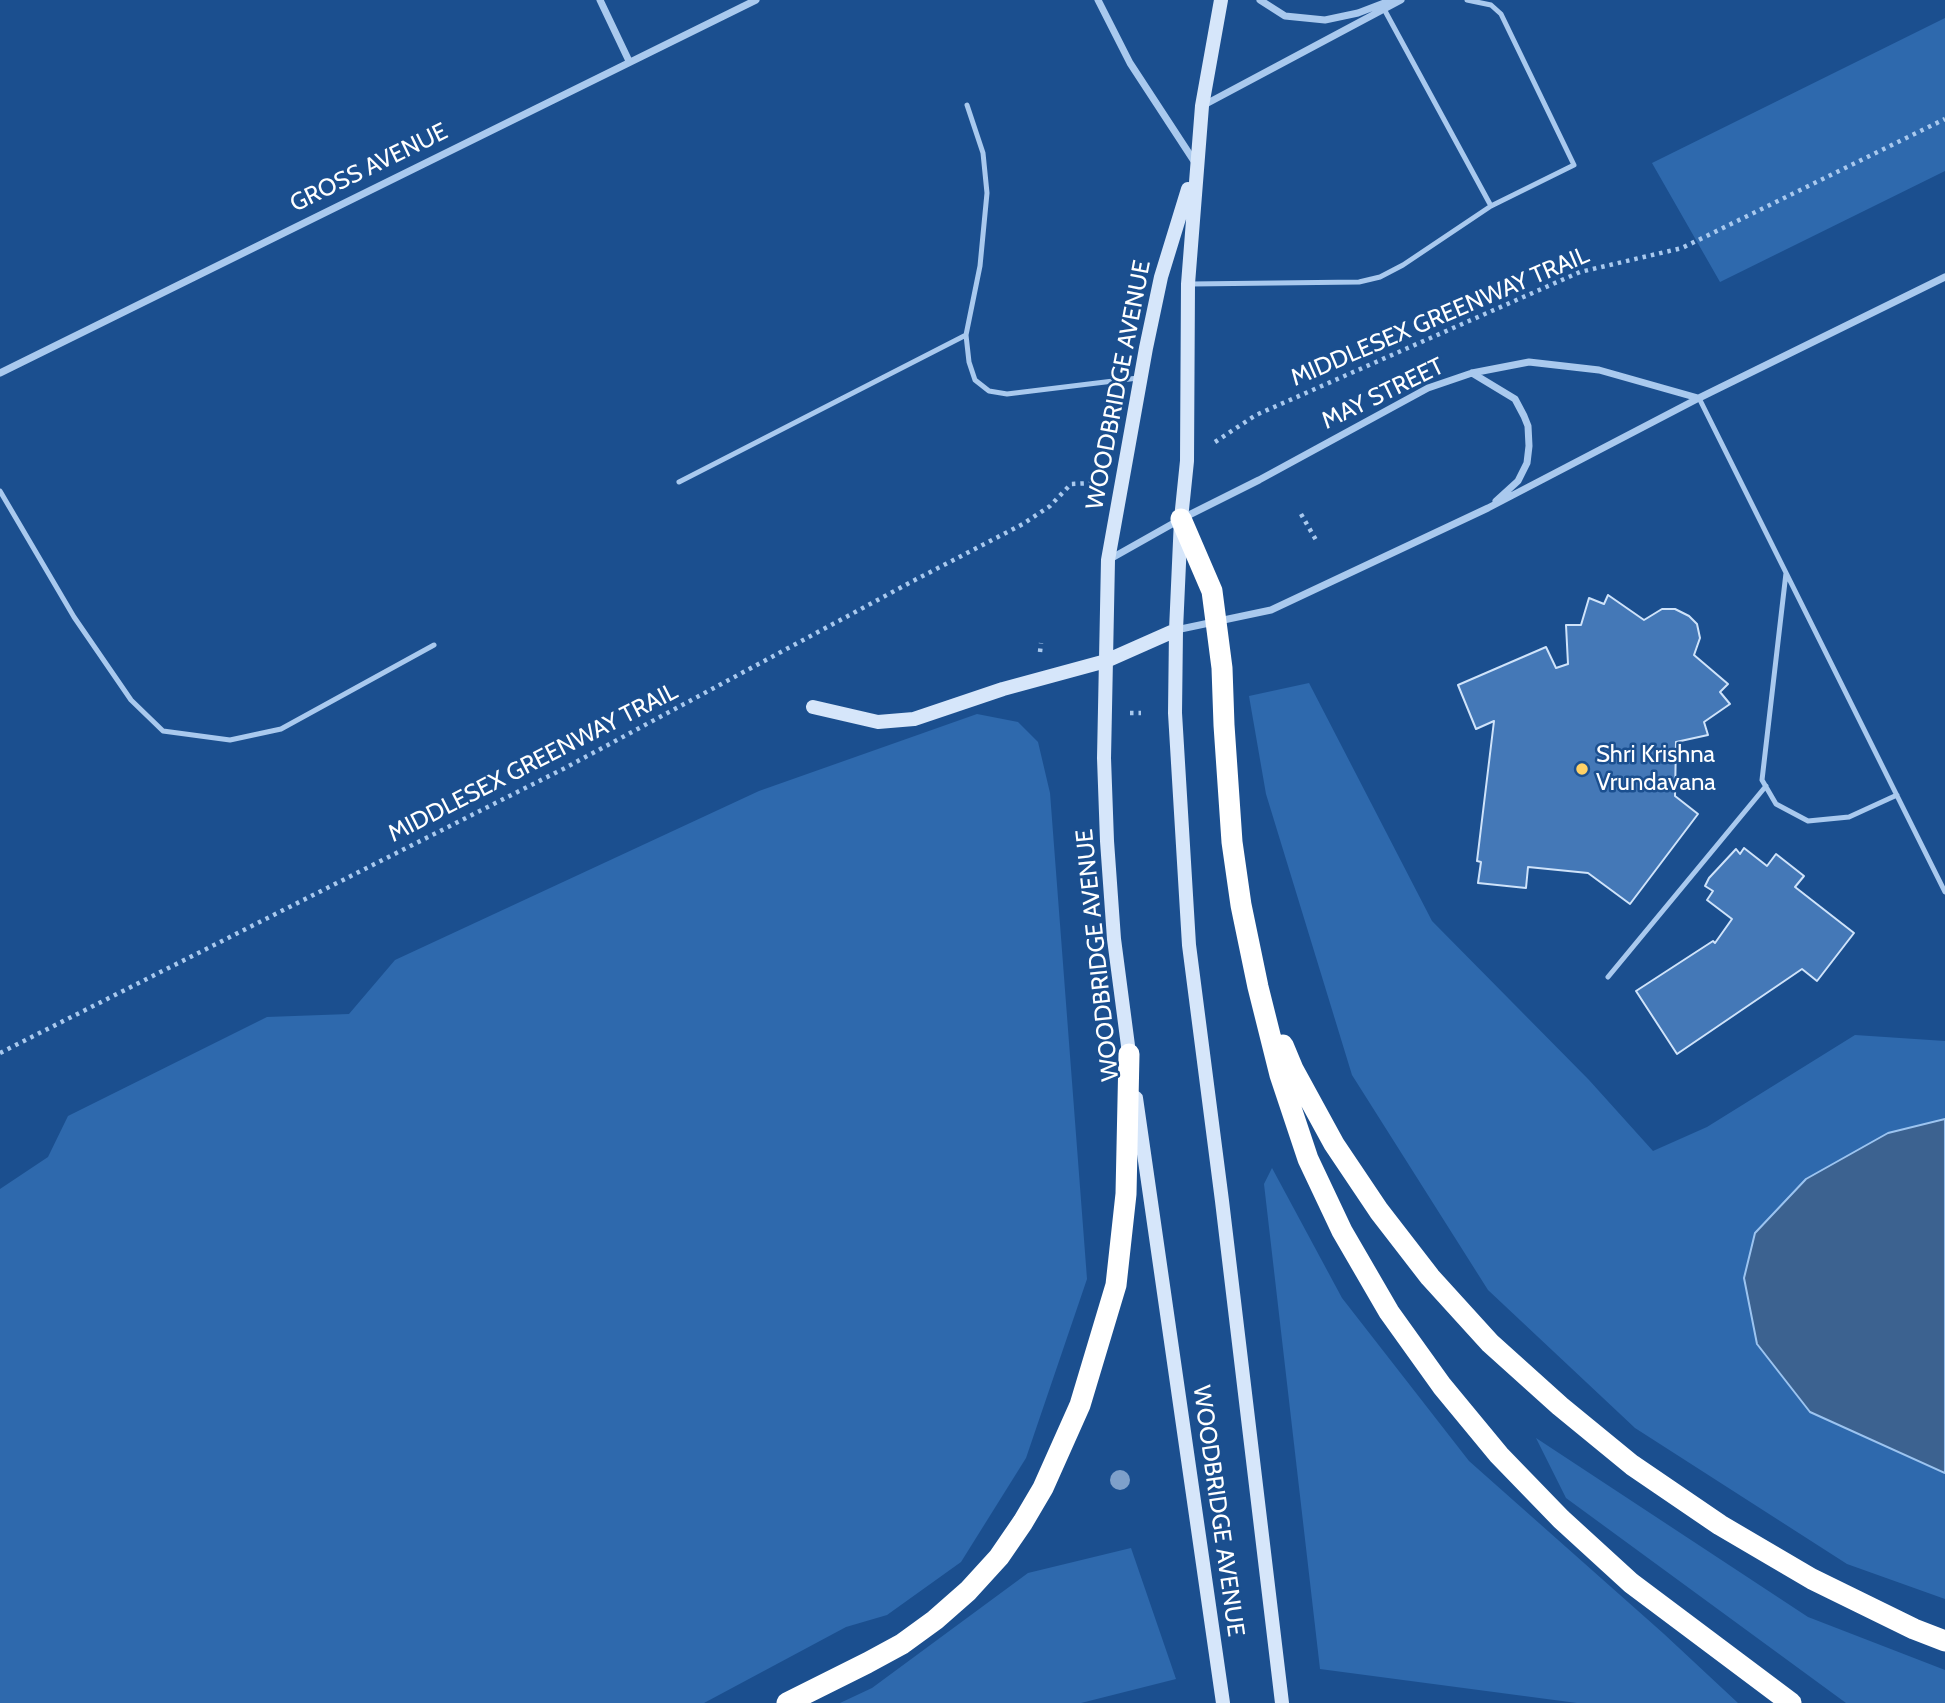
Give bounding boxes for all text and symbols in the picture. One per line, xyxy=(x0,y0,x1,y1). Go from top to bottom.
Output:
street label: GROSS AVENUE xyxy=(286,117,452,219)
street label: MIDDLESEX GREENWAY TRAIL xyxy=(1287,241,1593,393)
street label: WOODBRIDGE AVENUE xyxy=(1081,258,1157,512)
street label: MAY STREET xyxy=(1317,352,1449,436)
street label: MIDDLESEX GREENWAY TRAIL xyxy=(383,677,683,849)
place label: Shri Krishna Vrundavana xyxy=(1596,741,1716,797)
marker: Shri Krishna Vrundavana xyxy=(1574,761,1590,777)
street label: WOODBRIDGE AVENUE xyxy=(1070,828,1126,1082)
street label: WOODBRIDGE AVENUE xyxy=(1186,1384,1250,1638)

